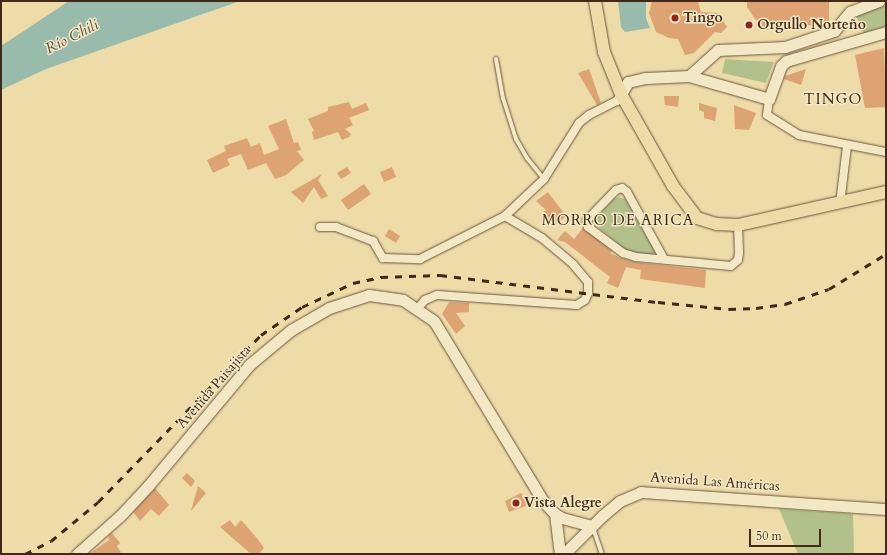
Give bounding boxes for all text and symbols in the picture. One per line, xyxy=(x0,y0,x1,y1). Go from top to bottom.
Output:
place label: Tingo xyxy=(683,10,723,26)
marker: Tingo xyxy=(670,13,680,23)
water label: Río Chili xyxy=(43,16,101,58)
place label: Orgullo Norteño xyxy=(757,17,866,33)
marker: Orgullo Norteño xyxy=(744,20,754,30)
district label: TINGO xyxy=(804,91,862,109)
district label: MORRO DE ARICA xyxy=(542,212,694,230)
street label: Avenida Paisajista xyxy=(173,342,255,432)
street label: Avenida Las Américas xyxy=(650,469,780,495)
place label: Vista Alegre xyxy=(524,495,602,511)
marker: Vista Alegre xyxy=(511,498,521,508)
scale bar xyxy=(751,521,823,547)
text: 50 m xyxy=(756,528,782,544)

